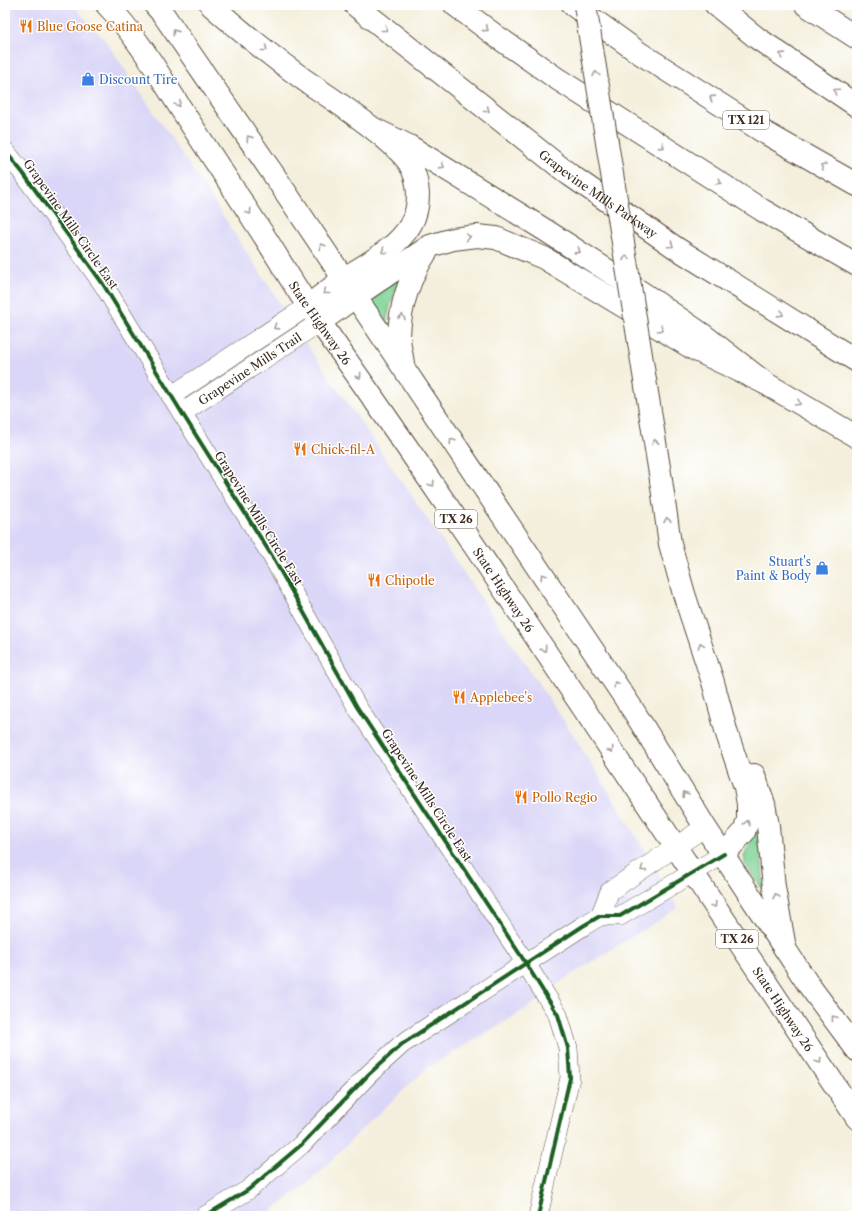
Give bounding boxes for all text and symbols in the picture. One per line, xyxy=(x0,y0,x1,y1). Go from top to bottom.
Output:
restaurant icon: Blue Goose Catina xyxy=(18,18,34,34)
place label: Blue Goose Catina xyxy=(37,19,144,34)
one-way arrow xyxy=(481,24,488,31)
one-way arrow xyxy=(381,25,388,32)
one-way arrow xyxy=(173,29,180,36)
one-way arrow xyxy=(260,44,267,51)
one-way arrow xyxy=(779,52,786,60)
shop icon: Discount Tire xyxy=(80,71,96,87)
one-way arrow xyxy=(592,71,601,77)
place label: Discount Tire xyxy=(99,72,178,87)
one-way arrow xyxy=(833,88,840,96)
one-way arrow xyxy=(709,96,716,103)
one-way arrow xyxy=(173,100,180,107)
one-way arrow xyxy=(483,105,490,112)
road number: TX 121 xyxy=(723,111,769,129)
one-way arrow xyxy=(247,136,254,143)
one-way arrow xyxy=(658,141,665,149)
street label: Grapevine Mills Parkway xyxy=(536,146,661,241)
street label: Grapevine Mills Circle East xyxy=(20,156,122,293)
one-way arrow xyxy=(438,162,445,169)
one-way arrow xyxy=(820,163,827,170)
one-way arrow xyxy=(715,177,722,185)
one-way arrow xyxy=(244,208,252,215)
one-way arrow xyxy=(464,233,471,242)
one-way arrow xyxy=(667,240,674,247)
one-way arrow xyxy=(319,243,327,250)
one-way arrow xyxy=(382,246,389,253)
one-way arrow xyxy=(574,246,581,254)
one-way arrow xyxy=(622,255,630,261)
street label: State Highway 26 xyxy=(286,278,355,367)
one-way arrow xyxy=(323,288,330,295)
one-way arrow xyxy=(777,309,784,317)
one-way arrow xyxy=(397,314,406,320)
one-way arrow xyxy=(273,322,280,329)
one-way arrow xyxy=(657,324,664,331)
street label: Grapevine Mills Trail xyxy=(195,329,304,408)
one-way arrow xyxy=(354,372,361,379)
one-way arrow xyxy=(794,399,801,406)
one-way arrow xyxy=(449,438,457,445)
one-way arrow xyxy=(651,439,660,445)
restaurant icon: Chick-fil-A xyxy=(292,441,308,457)
place label: Chick-fil-A xyxy=(311,442,376,457)
street label: Grapevine Mills Circle East xyxy=(211,448,307,588)
one-way arrow xyxy=(427,480,435,487)
road number: TX 26 xyxy=(435,510,477,528)
one-way arrow xyxy=(663,517,672,523)
street label: State Highway 26 xyxy=(470,545,538,635)
place label: Stuart's Paint & Body xyxy=(736,554,811,583)
shop icon: Stuart's Paint & Body xyxy=(814,560,830,576)
restaurant icon: Chipotle xyxy=(366,572,382,588)
place label: Chipotle xyxy=(385,573,435,588)
one-way arrow xyxy=(540,573,548,580)
one-way arrow xyxy=(697,641,706,648)
one-way arrow xyxy=(539,645,546,652)
one-way arrow xyxy=(613,681,620,688)
restaurant icon: Applebee's xyxy=(451,689,467,705)
place label: Applebee's xyxy=(469,690,532,705)
street label: Grapevine Mills Circle East xyxy=(378,726,476,865)
one-way arrow xyxy=(606,746,613,753)
restaurant icon: Pollo Regio xyxy=(513,789,529,805)
place label: Pollo Regio xyxy=(532,790,597,805)
one-way arrow xyxy=(682,791,689,798)
one-way arrow xyxy=(742,820,750,827)
one-way arrow xyxy=(640,864,647,871)
one-way arrow xyxy=(773,893,781,899)
one-way arrow xyxy=(709,901,717,908)
road number: TX 26 xyxy=(716,930,758,948)
street label: State Highway 26 xyxy=(750,964,817,1054)
one-way arrow xyxy=(831,1016,838,1023)
one-way arrow xyxy=(814,1057,821,1064)

